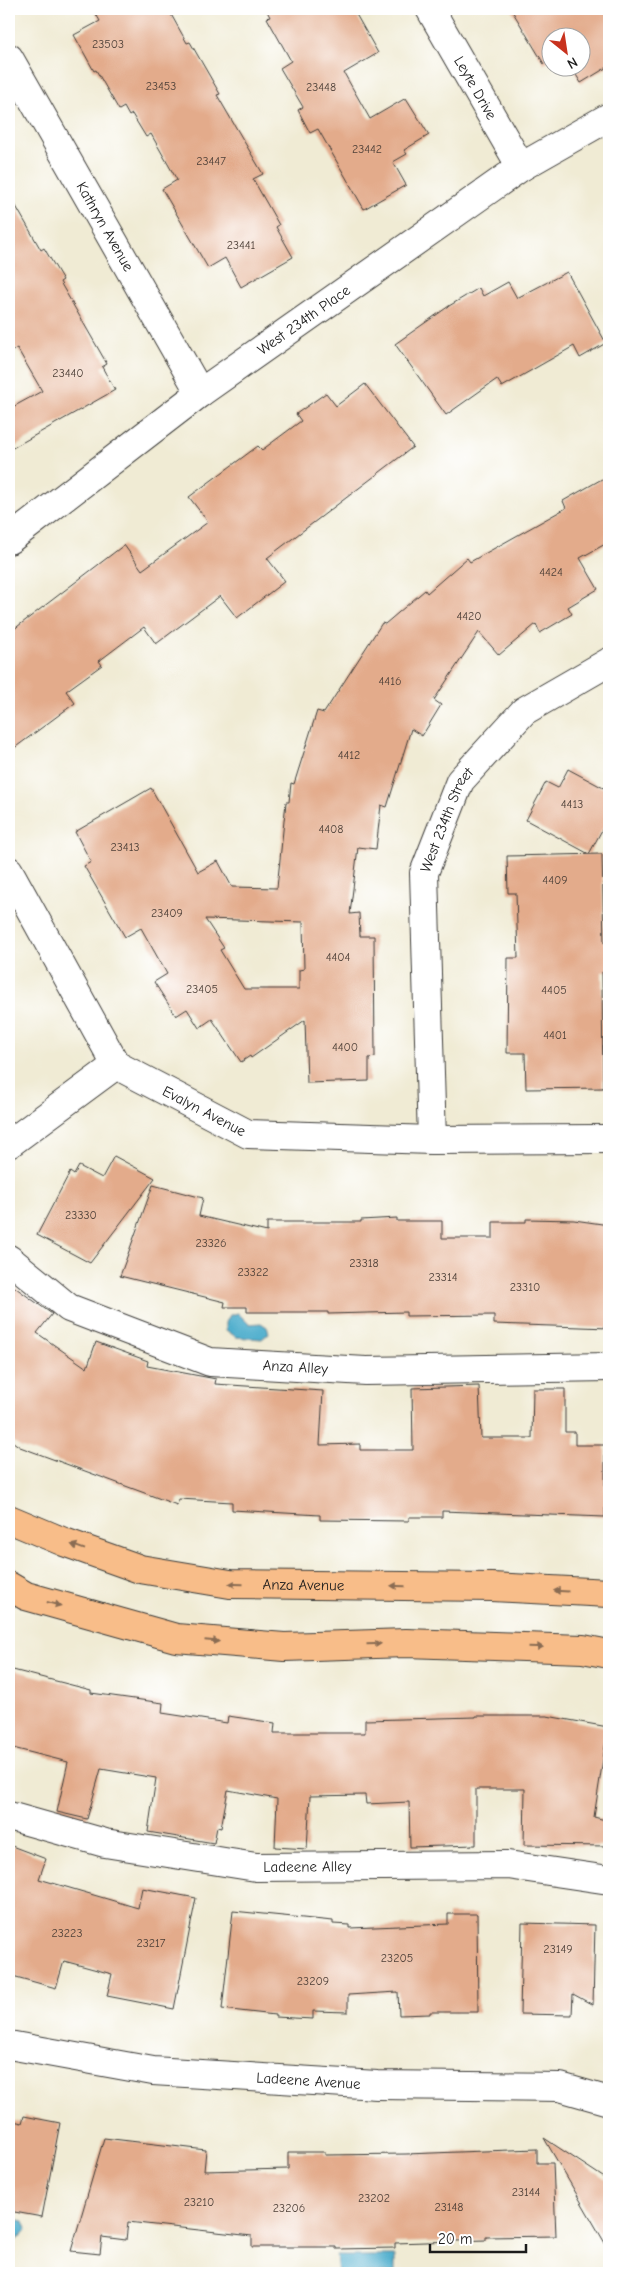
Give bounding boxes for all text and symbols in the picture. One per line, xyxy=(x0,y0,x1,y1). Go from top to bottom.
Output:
north arrow xyxy=(540,28,590,78)
house number: 23503 xyxy=(92,37,124,51)
street label: Leyte Drive xyxy=(450,53,501,123)
text: N xyxy=(564,53,580,72)
house number: 23453 xyxy=(146,79,176,93)
house number: 23448 xyxy=(306,80,336,94)
house number: 23442 xyxy=(352,142,382,156)
house number: 23447 xyxy=(196,154,226,168)
street label: Kathryn Avenue xyxy=(72,179,138,275)
house number: 23441 xyxy=(227,238,256,252)
street label: West 234th Place xyxy=(254,281,354,359)
house number: 23440 xyxy=(52,366,84,380)
house number: 4424 xyxy=(539,565,563,579)
house number: 4420 xyxy=(456,609,482,623)
house number: 4416 xyxy=(379,674,401,688)
house number: 4412 xyxy=(338,748,360,762)
street label: West 234th Street xyxy=(416,763,478,875)
house number: 4413 xyxy=(561,797,583,811)
house number: 4408 xyxy=(318,822,344,836)
house number: 23413 xyxy=(111,840,139,854)
house number: 4409 xyxy=(542,873,568,887)
house number: 23409 xyxy=(151,906,183,920)
house number: 4404 xyxy=(326,950,351,964)
house number: 23405 xyxy=(186,982,218,996)
house number: 4405 xyxy=(541,983,567,997)
house number: 4401 xyxy=(543,1028,567,1042)
house number: 4400 xyxy=(332,1040,358,1054)
street label: Evalyn Avenue xyxy=(159,1082,249,1141)
house number: 23330 xyxy=(65,1208,97,1222)
house number: 23326 xyxy=(195,1236,227,1250)
house number: 23318 xyxy=(349,1256,379,1270)
house number: 23322 xyxy=(238,1265,268,1279)
house number: 23314 xyxy=(429,1270,458,1284)
house number: 23310 xyxy=(510,1280,540,1294)
street label: Anza Alley xyxy=(262,1356,329,1378)
one-way arrow xyxy=(71,1543,86,1550)
street label: Anza Avenue xyxy=(263,1575,345,1594)
one-way arrow xyxy=(227,1580,243,1588)
one-way arrow xyxy=(390,1582,406,1590)
one-way arrow xyxy=(552,1586,568,1594)
one-way arrow xyxy=(47,1600,62,1608)
one-way arrow xyxy=(204,1637,220,1645)
one-way arrow xyxy=(366,1640,382,1648)
one-way arrow xyxy=(529,1643,545,1651)
street label: Ladeene Alley xyxy=(263,1857,352,1876)
house number: 23223 xyxy=(52,1926,82,1940)
house number: 23217 xyxy=(136,1936,166,1950)
house number: 23149 xyxy=(543,1942,573,1956)
house number: 23205 xyxy=(381,1951,413,1965)
house number: 23209 xyxy=(297,1974,329,1988)
street label: Ladeene Avenue xyxy=(256,2068,362,2093)
house number: 23144 xyxy=(512,2185,541,2199)
house number: 23202 xyxy=(358,2191,390,2205)
house number: 23210 xyxy=(184,2195,214,2209)
house number: 23148 xyxy=(434,2200,464,2214)
house number: 23206 xyxy=(273,2201,305,2215)
scale bar xyxy=(430,2222,527,2254)
text: 20 m xyxy=(438,2230,472,2248)

